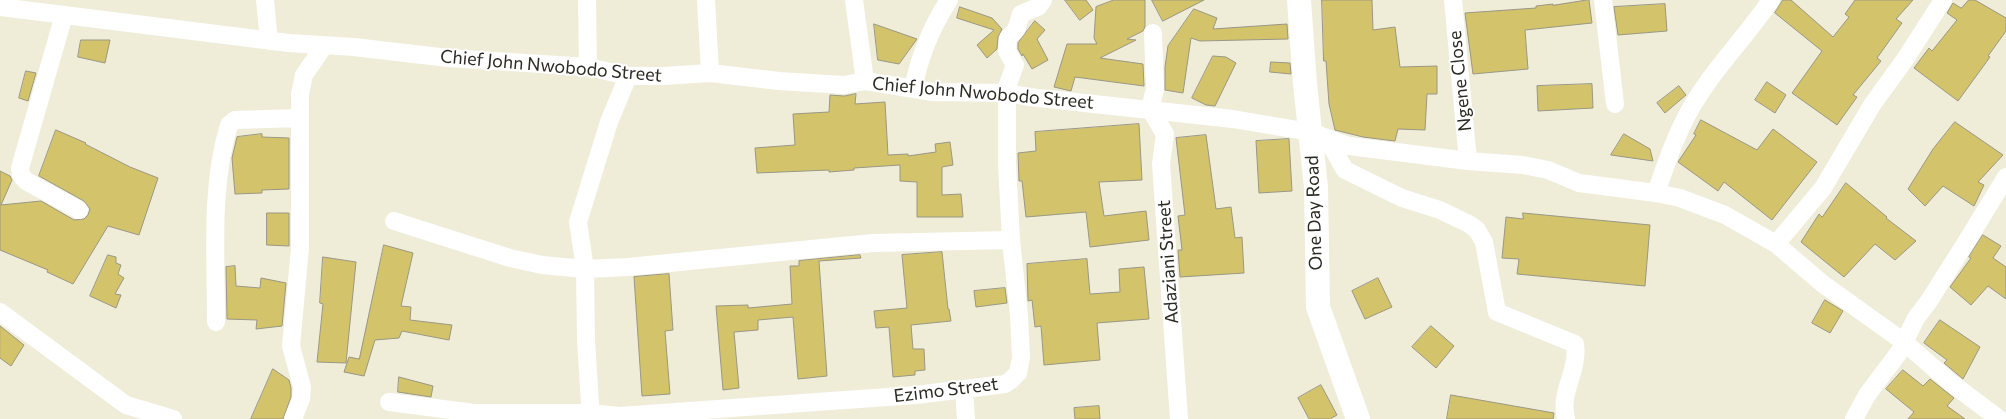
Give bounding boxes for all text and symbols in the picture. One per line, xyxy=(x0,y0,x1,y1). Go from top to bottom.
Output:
street label: Ngene Close xyxy=(1444,30,1476,132)
street label: Chief John Nwobodo Street xyxy=(439,46,663,86)
street label: Chief John Nwobodo Street xyxy=(871,73,1095,113)
street label: One Day Road xyxy=(1301,155,1327,271)
street label: Adaziani Street xyxy=(1153,199,1183,325)
street label: Ezimo Street xyxy=(893,373,999,407)

